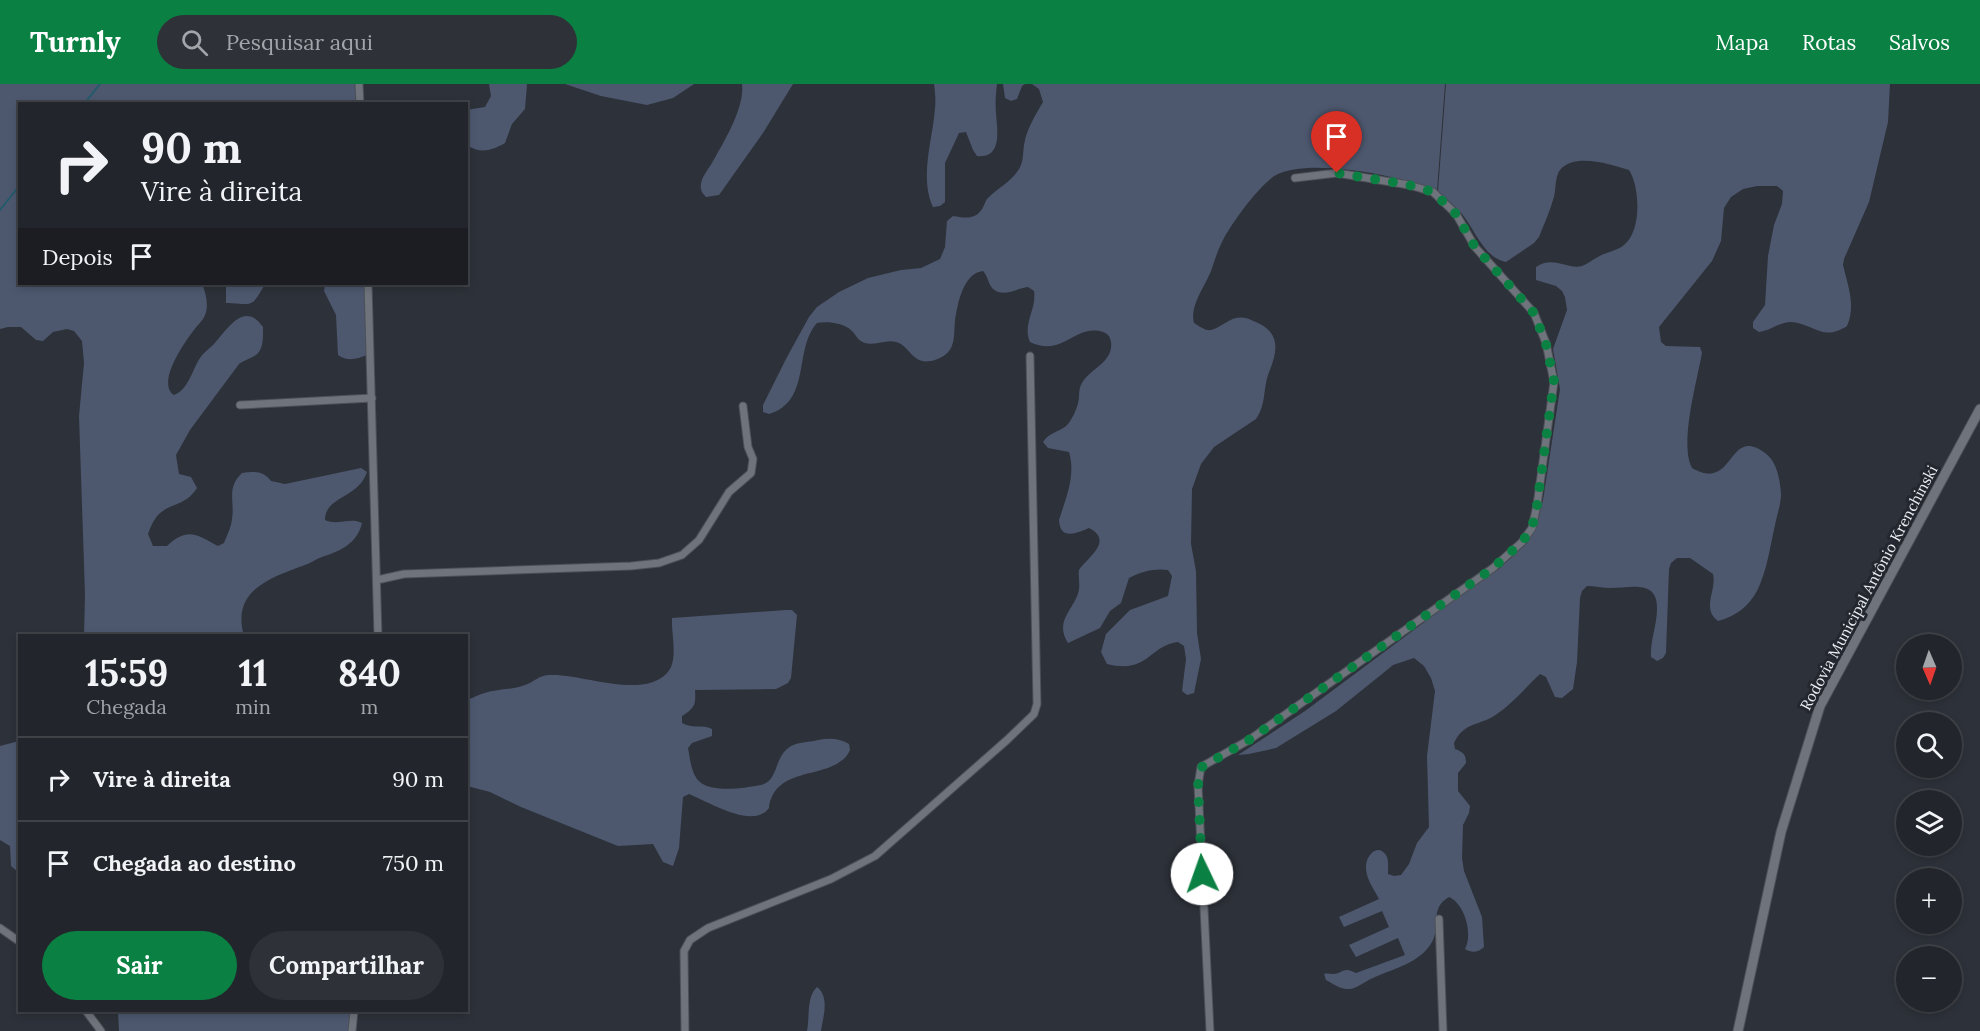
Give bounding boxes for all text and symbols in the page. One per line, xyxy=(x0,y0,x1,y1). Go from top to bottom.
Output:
search box xyxy=(157,15,577,69)
text: Turnly xyxy=(30,24,121,60)
icon: search xyxy=(178,26,211,59)
text: Pesquisar aqui xyxy=(226,28,373,56)
text: Mapa xyxy=(1716,29,1769,56)
text: Rotas xyxy=(1802,29,1856,56)
text: Salvos xyxy=(1889,29,1950,56)
pin xyxy=(1311,111,1362,173)
icon: arrive xyxy=(1320,120,1353,153)
text: 90 m xyxy=(141,121,242,175)
icon: right xyxy=(42,126,120,204)
text: Vire à direita xyxy=(141,174,302,208)
icon: arrive xyxy=(125,240,158,273)
text: Depois xyxy=(42,243,113,271)
street label: Rodovia Municipal Antônio Krenchinski xyxy=(1796,462,1941,713)
north arrow xyxy=(1896,634,1962,700)
map controls xyxy=(1896,634,1962,1012)
text: 15:59 xyxy=(85,650,168,696)
text: 11 xyxy=(238,650,268,696)
text: 840 xyxy=(338,650,401,696)
text: Chegada xyxy=(86,694,167,719)
text: min xyxy=(235,694,271,719)
text: m xyxy=(360,694,378,719)
button: search xyxy=(1896,712,1962,778)
icon: right xyxy=(42,763,75,796)
text: Vire à direita xyxy=(93,765,231,793)
text: 90 m xyxy=(392,765,444,793)
button: layers xyxy=(1896,790,1962,856)
position arrow xyxy=(1170,842,1234,906)
icon: arrive xyxy=(42,847,75,880)
text: Chegada ao destino xyxy=(93,849,296,877)
text: 750 m xyxy=(383,849,444,877)
button: + xyxy=(1896,868,1962,934)
button: Sair xyxy=(42,931,237,1000)
button: Compartilhar xyxy=(249,931,444,1000)
button: − xyxy=(1896,946,1962,1012)

